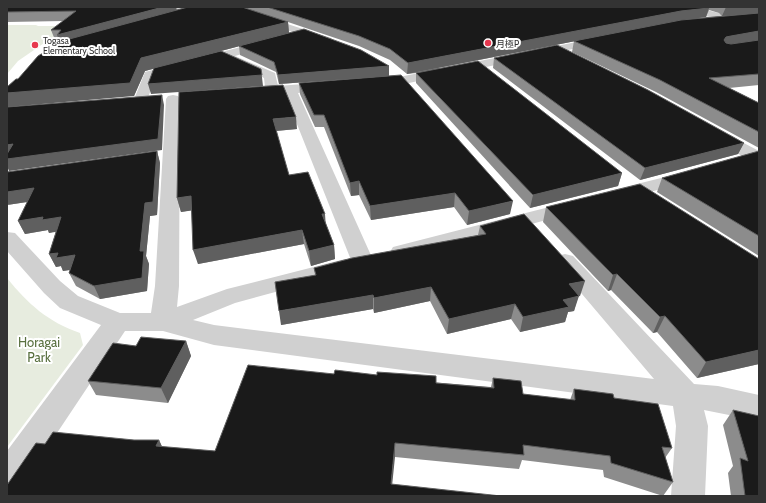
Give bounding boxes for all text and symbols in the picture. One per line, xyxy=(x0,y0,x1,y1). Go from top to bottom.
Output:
place label: Togasa Elementary School xyxy=(43,35,116,56)
marker: 月極P xyxy=(483,38,493,48)
place label: 月極P xyxy=(496,38,519,49)
marker: Togasa Elementary School xyxy=(30,40,40,50)
park label: Horagai Park xyxy=(18,334,60,365)

